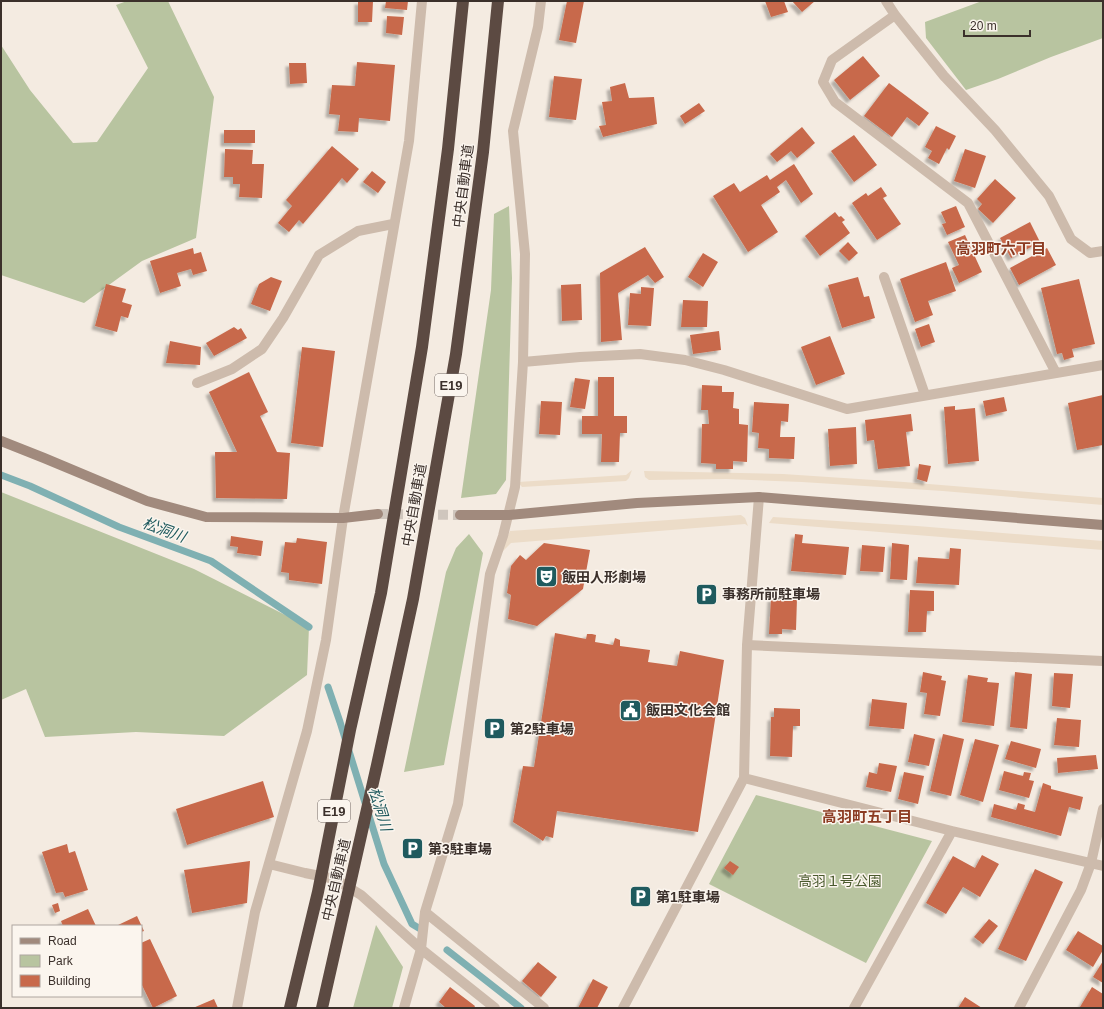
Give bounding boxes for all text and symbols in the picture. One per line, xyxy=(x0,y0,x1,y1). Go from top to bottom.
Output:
scale bar xyxy=(964,12,1030,38)
text: 20 m xyxy=(970,19,997,33)
street label: 中央自動車道 xyxy=(450,143,476,229)
district label: 高羽町六丁目 xyxy=(956,240,1046,257)
road number: E19 xyxy=(435,374,467,396)
street label: 中央自動車道 xyxy=(399,462,429,548)
water label: 松洞川 xyxy=(140,514,190,546)
theatre icon: 飯田人形劇場 xyxy=(534,564,560,590)
place label: 飯田人形劇場 xyxy=(562,569,646,585)
parking icon: 事務所前駐車場 xyxy=(693,581,719,607)
place label: 事務所前駐車場 xyxy=(722,586,820,602)
public building icon: 飯田文化会館 xyxy=(617,697,643,723)
place label: 飯田文化会館 xyxy=(646,702,730,718)
parking icon: 第2駐車場 xyxy=(482,716,508,742)
place label: 第2駐車場 xyxy=(510,721,574,737)
water label: 松洞川 xyxy=(366,785,396,835)
road number: E19 xyxy=(318,800,350,822)
district label: 高羽町五丁目 xyxy=(822,808,912,825)
parking icon: 第3駐車場 xyxy=(399,836,425,862)
street label: 中央自動車道 xyxy=(319,837,353,923)
place label: 第3駐車場 xyxy=(428,841,492,857)
park label: 高羽１号公園 xyxy=(798,873,882,889)
parking icon: 第1駐車場 xyxy=(628,884,654,910)
place label: 第1駐車場 xyxy=(656,889,720,905)
legend xyxy=(12,925,142,997)
text: Road xyxy=(48,934,77,948)
text: Park xyxy=(48,954,74,968)
text: Building xyxy=(48,974,91,988)

